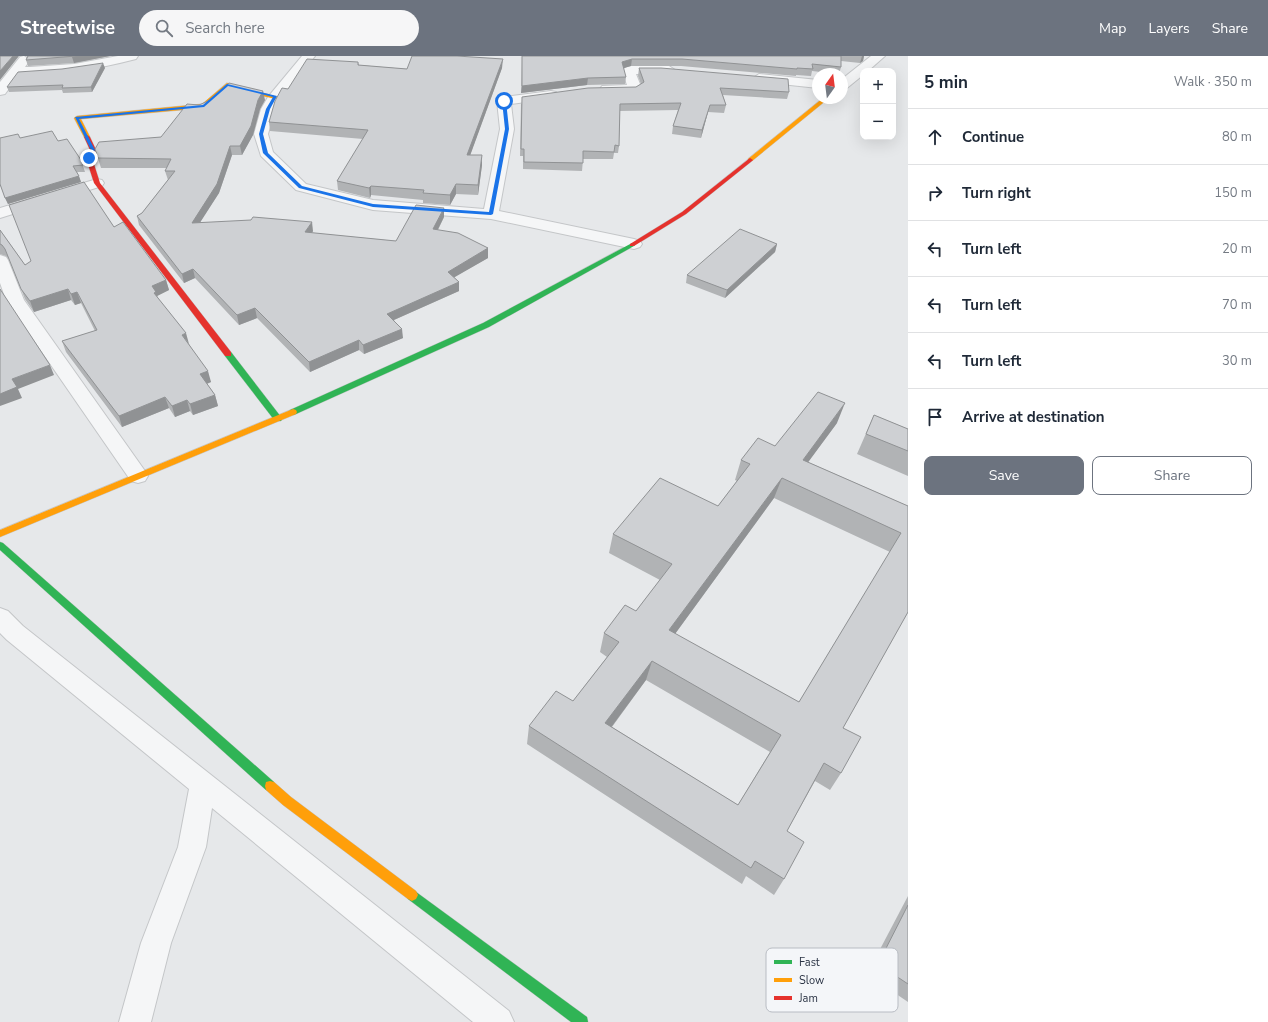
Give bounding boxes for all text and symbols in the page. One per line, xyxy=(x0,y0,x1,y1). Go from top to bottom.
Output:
search box xyxy=(139,10,419,46)
text: Streetwise xyxy=(20,15,115,41)
icon: search xyxy=(153,17,175,39)
text: Search here xyxy=(185,18,265,38)
text: Map xyxy=(1099,19,1126,38)
text: Layers xyxy=(1148,19,1190,38)
text: Share xyxy=(1212,19,1248,38)
north arrow xyxy=(812,68,848,104)
map controls xyxy=(860,68,896,140)
button: + xyxy=(860,68,896,104)
text: 5 min xyxy=(924,71,968,94)
text: Walk · 350 m xyxy=(1174,73,1252,91)
route start xyxy=(495,92,513,110)
button: − xyxy=(860,104,896,140)
icon: ahead xyxy=(924,126,946,148)
text: Continue xyxy=(962,127,1024,147)
text: 80 m xyxy=(1222,128,1252,146)
route end xyxy=(80,149,98,167)
icon: right xyxy=(924,182,946,204)
text: Turn right xyxy=(962,183,1031,203)
text: 150 m xyxy=(1214,184,1252,202)
icon: left xyxy=(924,238,946,260)
text: Turn left xyxy=(962,239,1021,259)
text: 20 m xyxy=(1222,240,1252,258)
icon: left xyxy=(924,294,946,316)
text: Turn left xyxy=(962,295,1021,315)
text: 70 m xyxy=(1222,296,1252,314)
icon: left xyxy=(924,350,946,372)
text: Turn left xyxy=(962,351,1021,371)
text: 30 m xyxy=(1222,352,1252,370)
icon: arrive xyxy=(924,406,946,428)
text: Arrive at destination xyxy=(962,407,1105,427)
button: Save xyxy=(924,456,1084,495)
button: Share xyxy=(1092,456,1252,495)
legend xyxy=(766,948,898,1012)
text: Fast xyxy=(799,955,820,970)
text: Slow xyxy=(799,973,824,988)
text: Jam xyxy=(798,991,818,1006)

